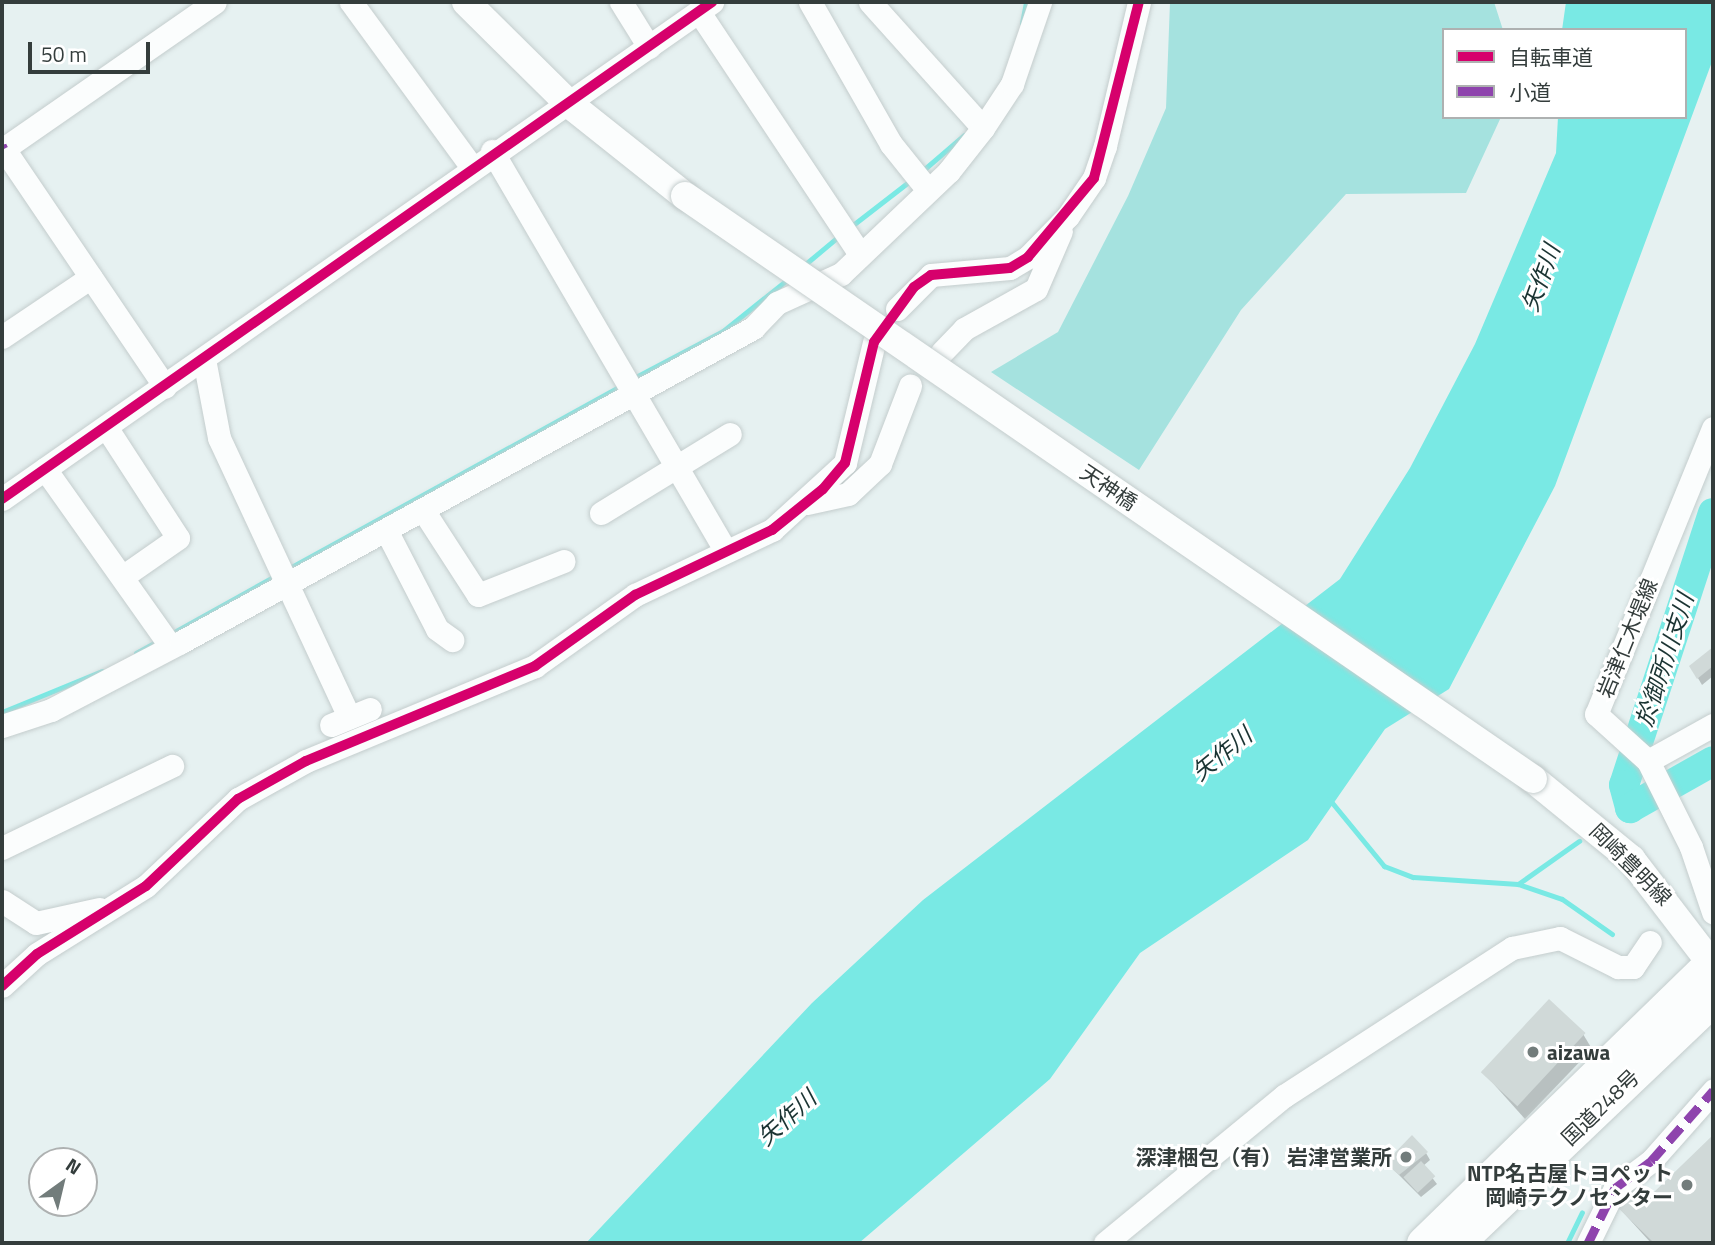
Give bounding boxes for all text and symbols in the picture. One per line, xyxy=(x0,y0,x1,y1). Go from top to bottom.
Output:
scale bar xyxy=(32,28,154,72)
legend xyxy=(1442,28,1687,119)
text: 50 m xyxy=(41,38,87,70)
text: 自転車道 xyxy=(1509,41,1593,73)
text: 小道 xyxy=(1509,76,1551,108)
water label: 矢作川 xyxy=(1516,241,1566,315)
street label: 天神橋 xyxy=(1076,459,1142,515)
street label: 岩津仁木堤線 xyxy=(1592,575,1662,701)
water label: 於御所川支川 xyxy=(1631,590,1699,730)
water label: 矢作川 xyxy=(1187,722,1257,786)
street label: 岡崎豊明線 xyxy=(1585,818,1677,910)
place label: aizawa xyxy=(1547,1039,1610,1065)
marker: aizawa xyxy=(1525,1044,1541,1060)
street label: 国道248号 xyxy=(1556,1064,1644,1150)
water label: 矢作川 xyxy=(752,1085,822,1151)
place label: 深津梱包（有） 岩津営業所 xyxy=(1135,1144,1392,1170)
north arrow xyxy=(28,1147,98,1217)
marker: 深津梱包（有） 岩津営業所 xyxy=(1398,1149,1414,1165)
text: N xyxy=(60,1150,87,1182)
place label: NTP名古屋トヨペット 岡崎テクノセンター xyxy=(1467,1160,1673,1210)
marker: NTP名古屋トヨペット 岡崎テクノセンター xyxy=(1679,1177,1695,1193)

